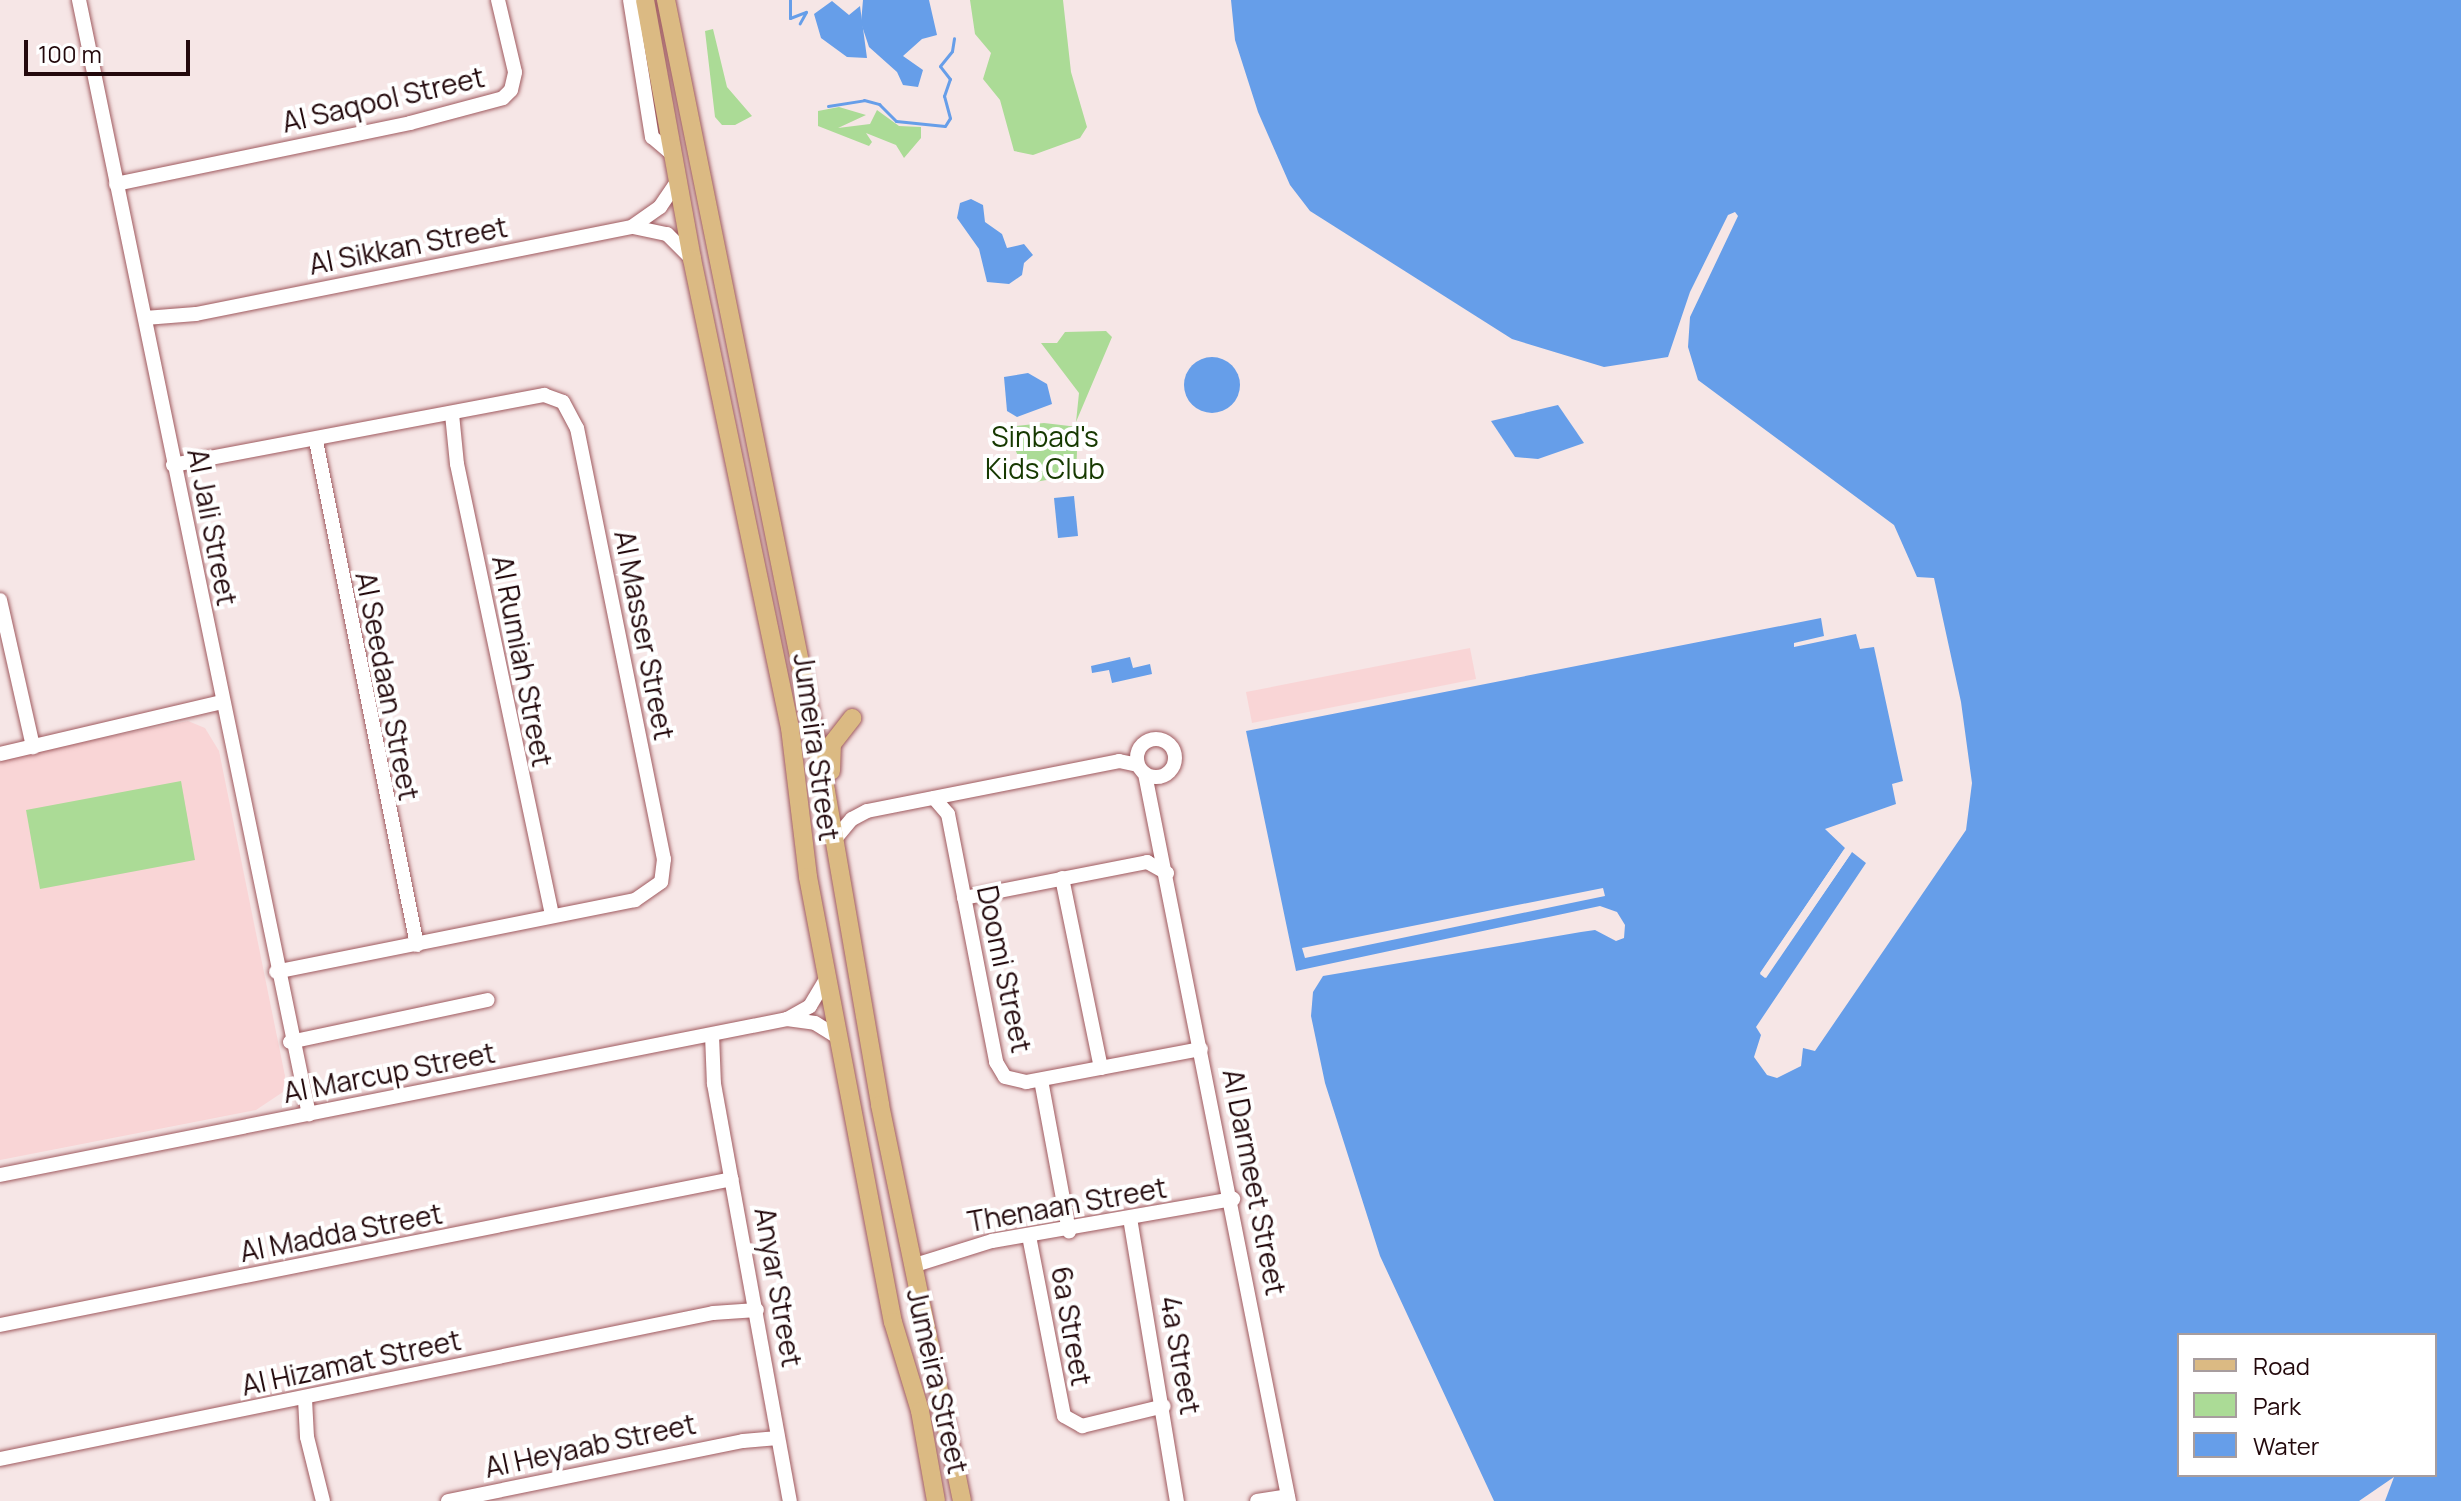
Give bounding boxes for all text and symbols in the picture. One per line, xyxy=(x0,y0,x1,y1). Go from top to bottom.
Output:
scale bar xyxy=(28,24,194,74)
text: 100 m xyxy=(38,37,102,70)
street label: Al Saqool Street xyxy=(278,59,488,139)
street label: Al Sikkan Street xyxy=(306,209,510,281)
park label: Sinbad's Kids Club xyxy=(985,419,1105,485)
street label: Al Jali Street xyxy=(181,446,245,608)
street label: Al Masser Street xyxy=(608,527,682,743)
street label: Al Rumiah Street xyxy=(486,553,560,769)
street label: Al Seedaan Street xyxy=(349,569,427,803)
street label: Jumeira Street xyxy=(787,651,847,843)
street label: Doomi Street xyxy=(971,882,1039,1056)
street label: Al Marcup Street xyxy=(280,1035,498,1109)
street label: Al Darmeet Street xyxy=(1217,1066,1293,1298)
street label: Thenaan Street xyxy=(965,1170,1169,1238)
street label: Al Madda Street xyxy=(237,1196,445,1268)
street label: Anyar Street xyxy=(748,1205,810,1369)
street label: 6a Street xyxy=(1045,1264,1099,1388)
street label: Jumeira Street xyxy=(900,1285,976,1477)
street label: 4a Street xyxy=(1154,1293,1208,1417)
street label: Al Hizamat Street xyxy=(238,1322,464,1402)
legend xyxy=(2177,1333,2437,1477)
text: Road xyxy=(2253,1349,2310,1382)
text: Park xyxy=(2253,1389,2301,1422)
street label: Al Heyaab Street xyxy=(481,1406,699,1484)
text: Water xyxy=(2253,1429,2320,1462)

